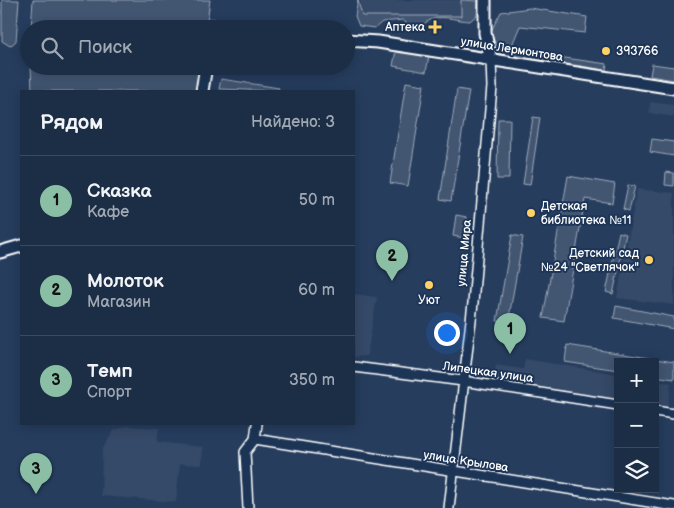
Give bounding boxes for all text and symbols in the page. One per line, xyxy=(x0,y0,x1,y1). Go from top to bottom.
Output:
search box xyxy=(20,20,355,75)
place label: Аптека xyxy=(384,20,425,35)
marker: Аптека xyxy=(429,21,441,33)
icon: search xyxy=(38,34,66,62)
street label: улица Лермонтова xyxy=(460,34,564,65)
text: Поиск xyxy=(78,36,132,59)
place label: 393766 xyxy=(616,44,658,59)
marker: 393766 xyxy=(600,45,612,57)
text: Рядом xyxy=(40,110,103,135)
text: Найдено: 3 xyxy=(251,113,335,132)
text: Сказка xyxy=(87,180,152,203)
text: 1 xyxy=(53,191,59,210)
text: 50 m xyxy=(299,191,335,210)
place label: Детская библиотека №11 xyxy=(541,199,631,228)
text: Кафе xyxy=(87,203,129,222)
marker: Детская библиотека №11 xyxy=(525,207,537,219)
street label: улица Мира xyxy=(454,219,475,287)
pin: 2 xyxy=(376,240,408,281)
place label: Детский сад №24 "Светлячок" xyxy=(541,246,640,275)
marker: Детский сад №24 "Светлячок" xyxy=(643,254,655,266)
text: Молоток xyxy=(87,270,163,293)
marker: Уют xyxy=(423,279,435,291)
text: 2 xyxy=(51,281,61,300)
text: 60 m xyxy=(298,281,335,300)
text: Магазин xyxy=(87,293,151,312)
place label: Уют xyxy=(418,293,440,308)
pin: 1 xyxy=(494,313,526,354)
your location xyxy=(434,320,460,346)
map controls xyxy=(614,358,659,493)
button: + xyxy=(614,358,659,403)
street label: Липецкая улица xyxy=(441,359,534,386)
text: Темп xyxy=(87,360,133,383)
text: 3 xyxy=(51,371,61,390)
text: 350 m xyxy=(289,371,335,390)
text: Спорт xyxy=(87,383,132,402)
button: − xyxy=(614,403,659,448)
street label: улица Крылова xyxy=(422,447,510,476)
button: layers xyxy=(614,448,659,493)
pin: 3 xyxy=(20,453,52,494)

